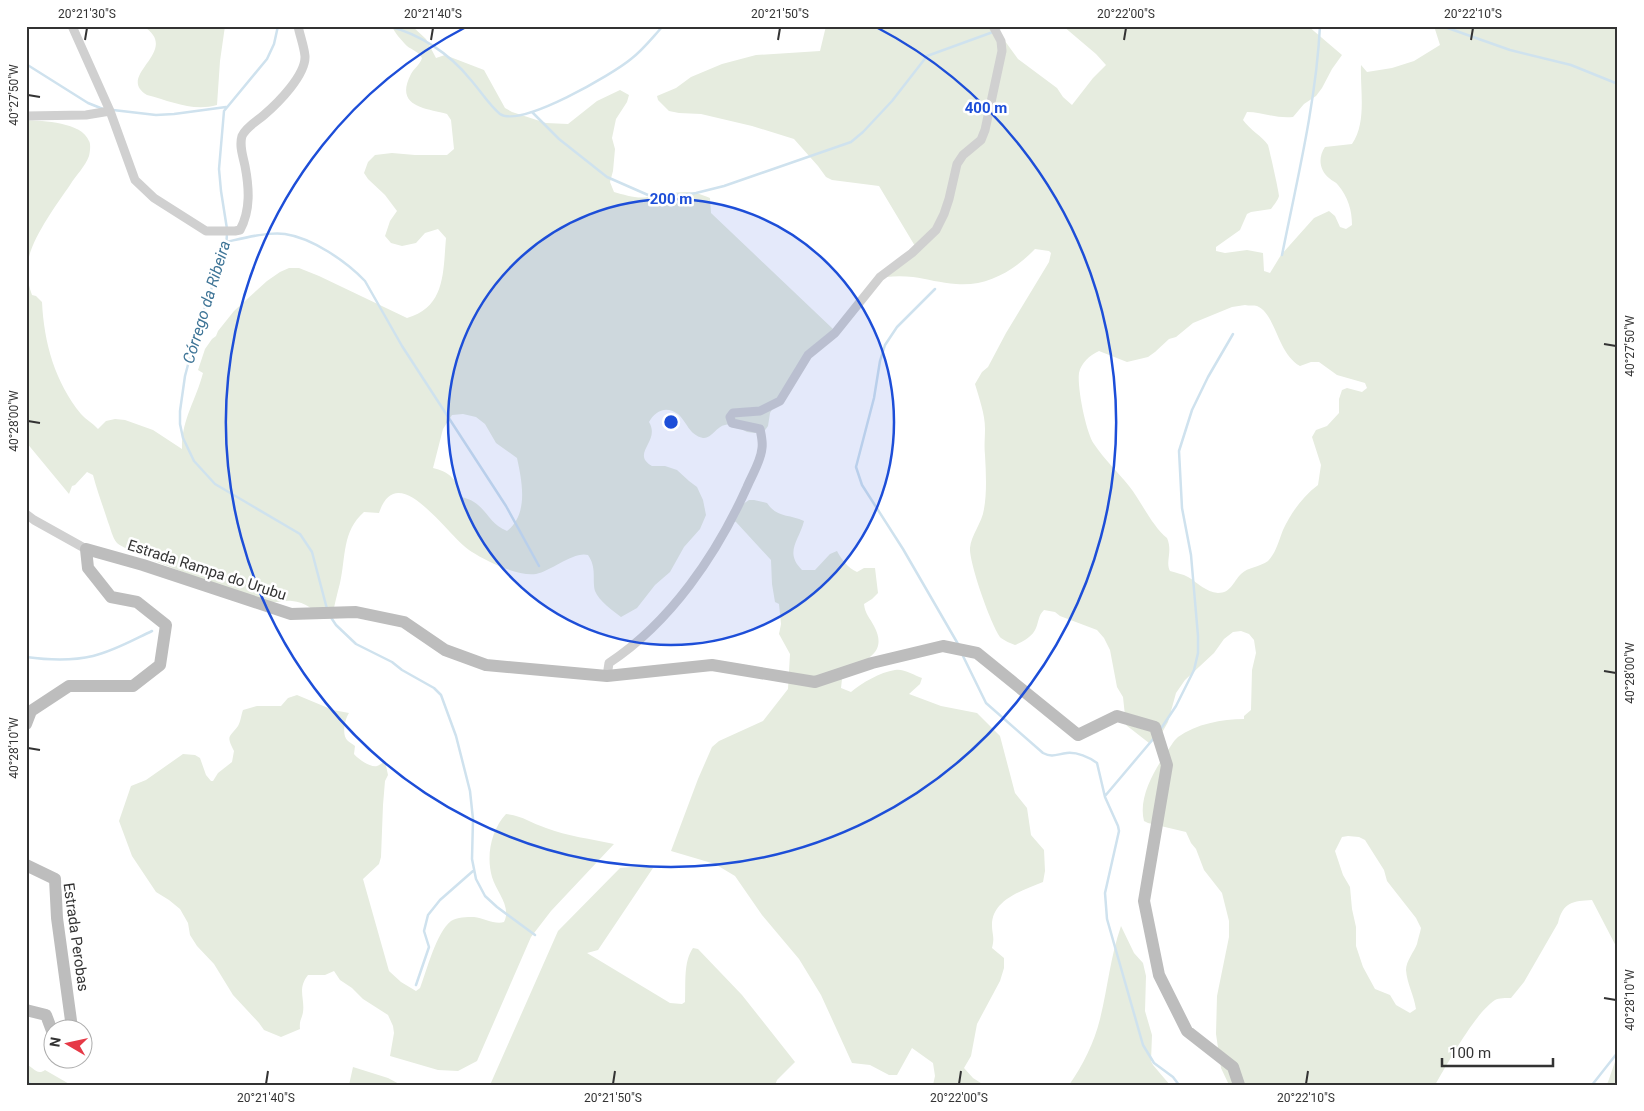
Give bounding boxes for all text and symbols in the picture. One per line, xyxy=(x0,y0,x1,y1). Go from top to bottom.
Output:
text: 20°21'30"S xyxy=(58,7,116,21)
text: 20°21'40"S xyxy=(404,7,462,21)
text: 20°21'50"S xyxy=(751,7,809,21)
text: 20°22'00"S xyxy=(1097,7,1155,21)
text: 20°22'10"S xyxy=(1444,7,1502,21)
text: 40°27'50"W xyxy=(7,64,21,126)
text: 400 m xyxy=(965,99,1007,117)
text: 200 m xyxy=(650,190,692,208)
water label: Córrego da Ribeira xyxy=(179,238,234,366)
text: 40°27'50"W xyxy=(1623,315,1637,377)
text: 40°28'00"W xyxy=(7,390,21,452)
centre of rings xyxy=(662,413,680,431)
street label: Estrada Rampa do Urubu xyxy=(125,536,289,604)
text: 40°28'00"W xyxy=(1623,642,1637,704)
text: 40°28'10"W xyxy=(7,717,21,779)
street label: Estrada Perobas xyxy=(59,881,93,993)
text: 40°28'10"W xyxy=(1623,969,1637,1031)
north arrow xyxy=(42,1018,92,1068)
text: N xyxy=(46,1036,64,1048)
scale bar xyxy=(1442,1036,1553,1068)
text: 100 m xyxy=(1449,1044,1491,1062)
text: 20°21'40"S xyxy=(237,1091,295,1105)
text: 20°21'50"S xyxy=(584,1091,642,1105)
text: 20°22'00"S xyxy=(930,1091,988,1105)
text: 20°22'10"S xyxy=(1277,1091,1335,1105)

